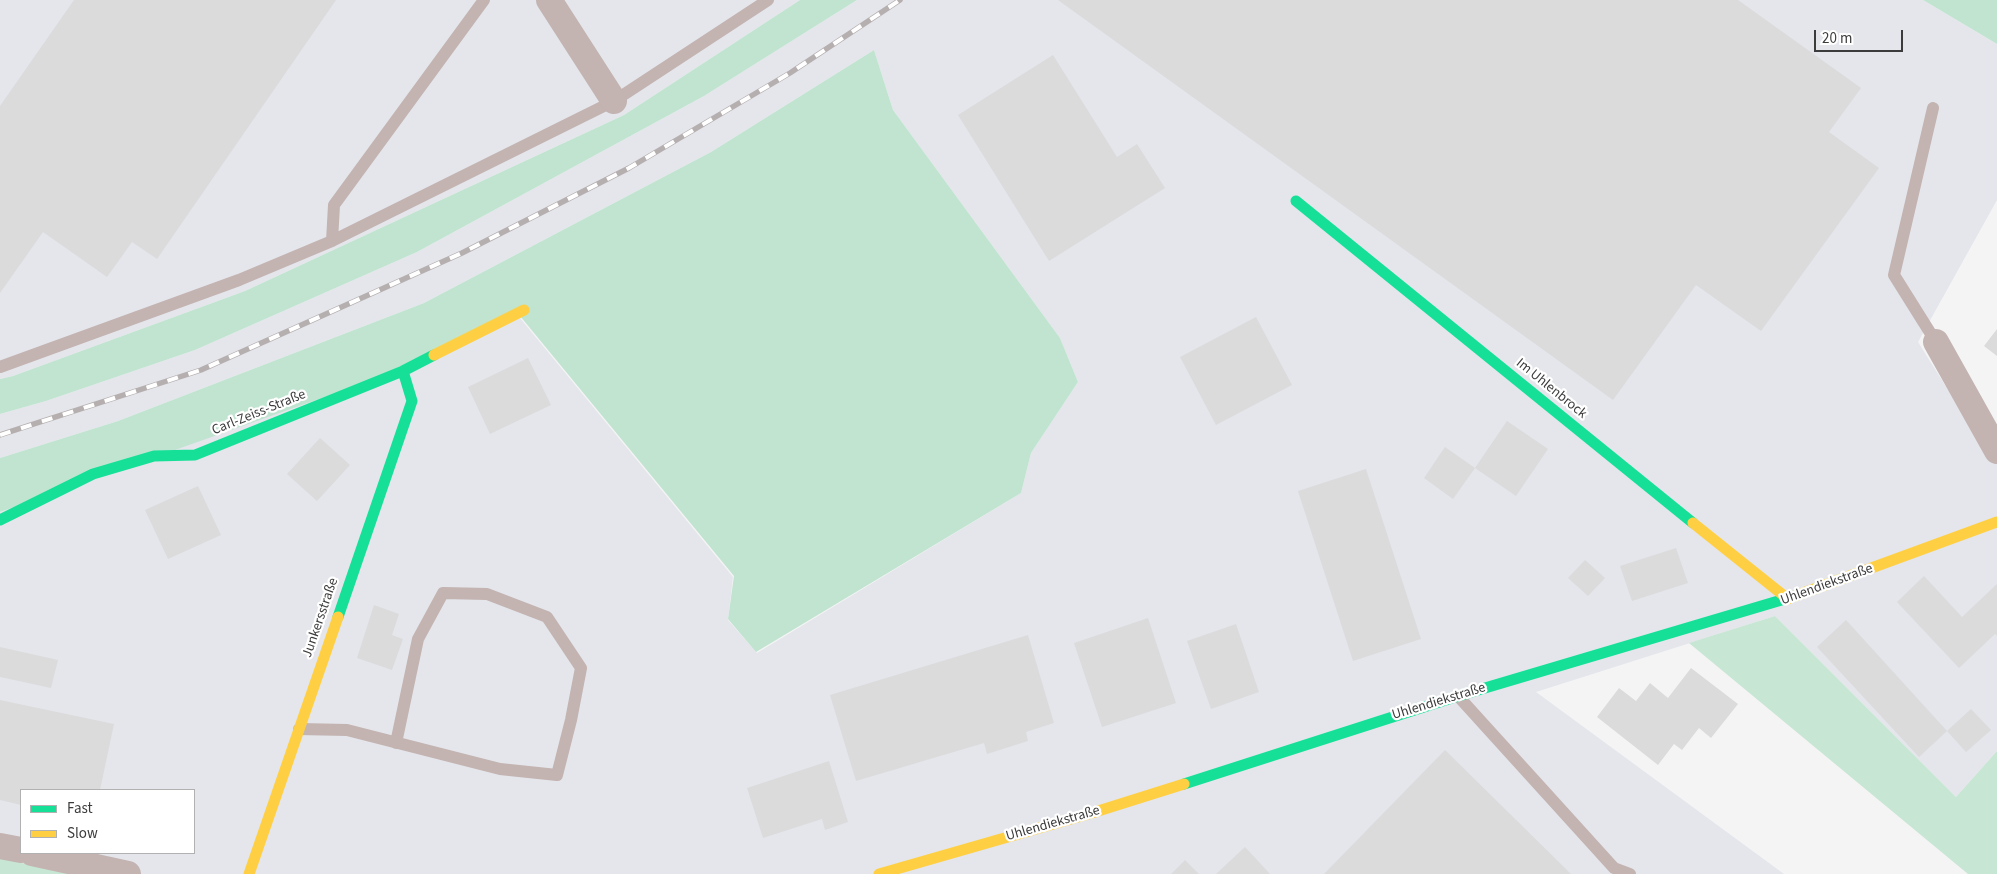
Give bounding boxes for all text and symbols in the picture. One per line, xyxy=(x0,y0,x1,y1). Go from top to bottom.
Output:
scale bar xyxy=(1817,20,1906,52)
text: 20 m xyxy=(1822,28,1852,49)
street label: Im Uhlenbrock xyxy=(1512,355,1590,423)
street label: Carl-Zeiss-Straße xyxy=(210,387,308,439)
street label: Uhlendiekstraße xyxy=(1779,561,1875,609)
street label: Junkersstraße xyxy=(300,576,342,660)
street label: Uhlendiekstraße xyxy=(1390,680,1488,724)
legend xyxy=(20,789,195,854)
text: Fast xyxy=(67,798,93,819)
street label: Uhlendiekstraße xyxy=(1004,803,1102,845)
text: Slow xyxy=(67,823,98,844)

